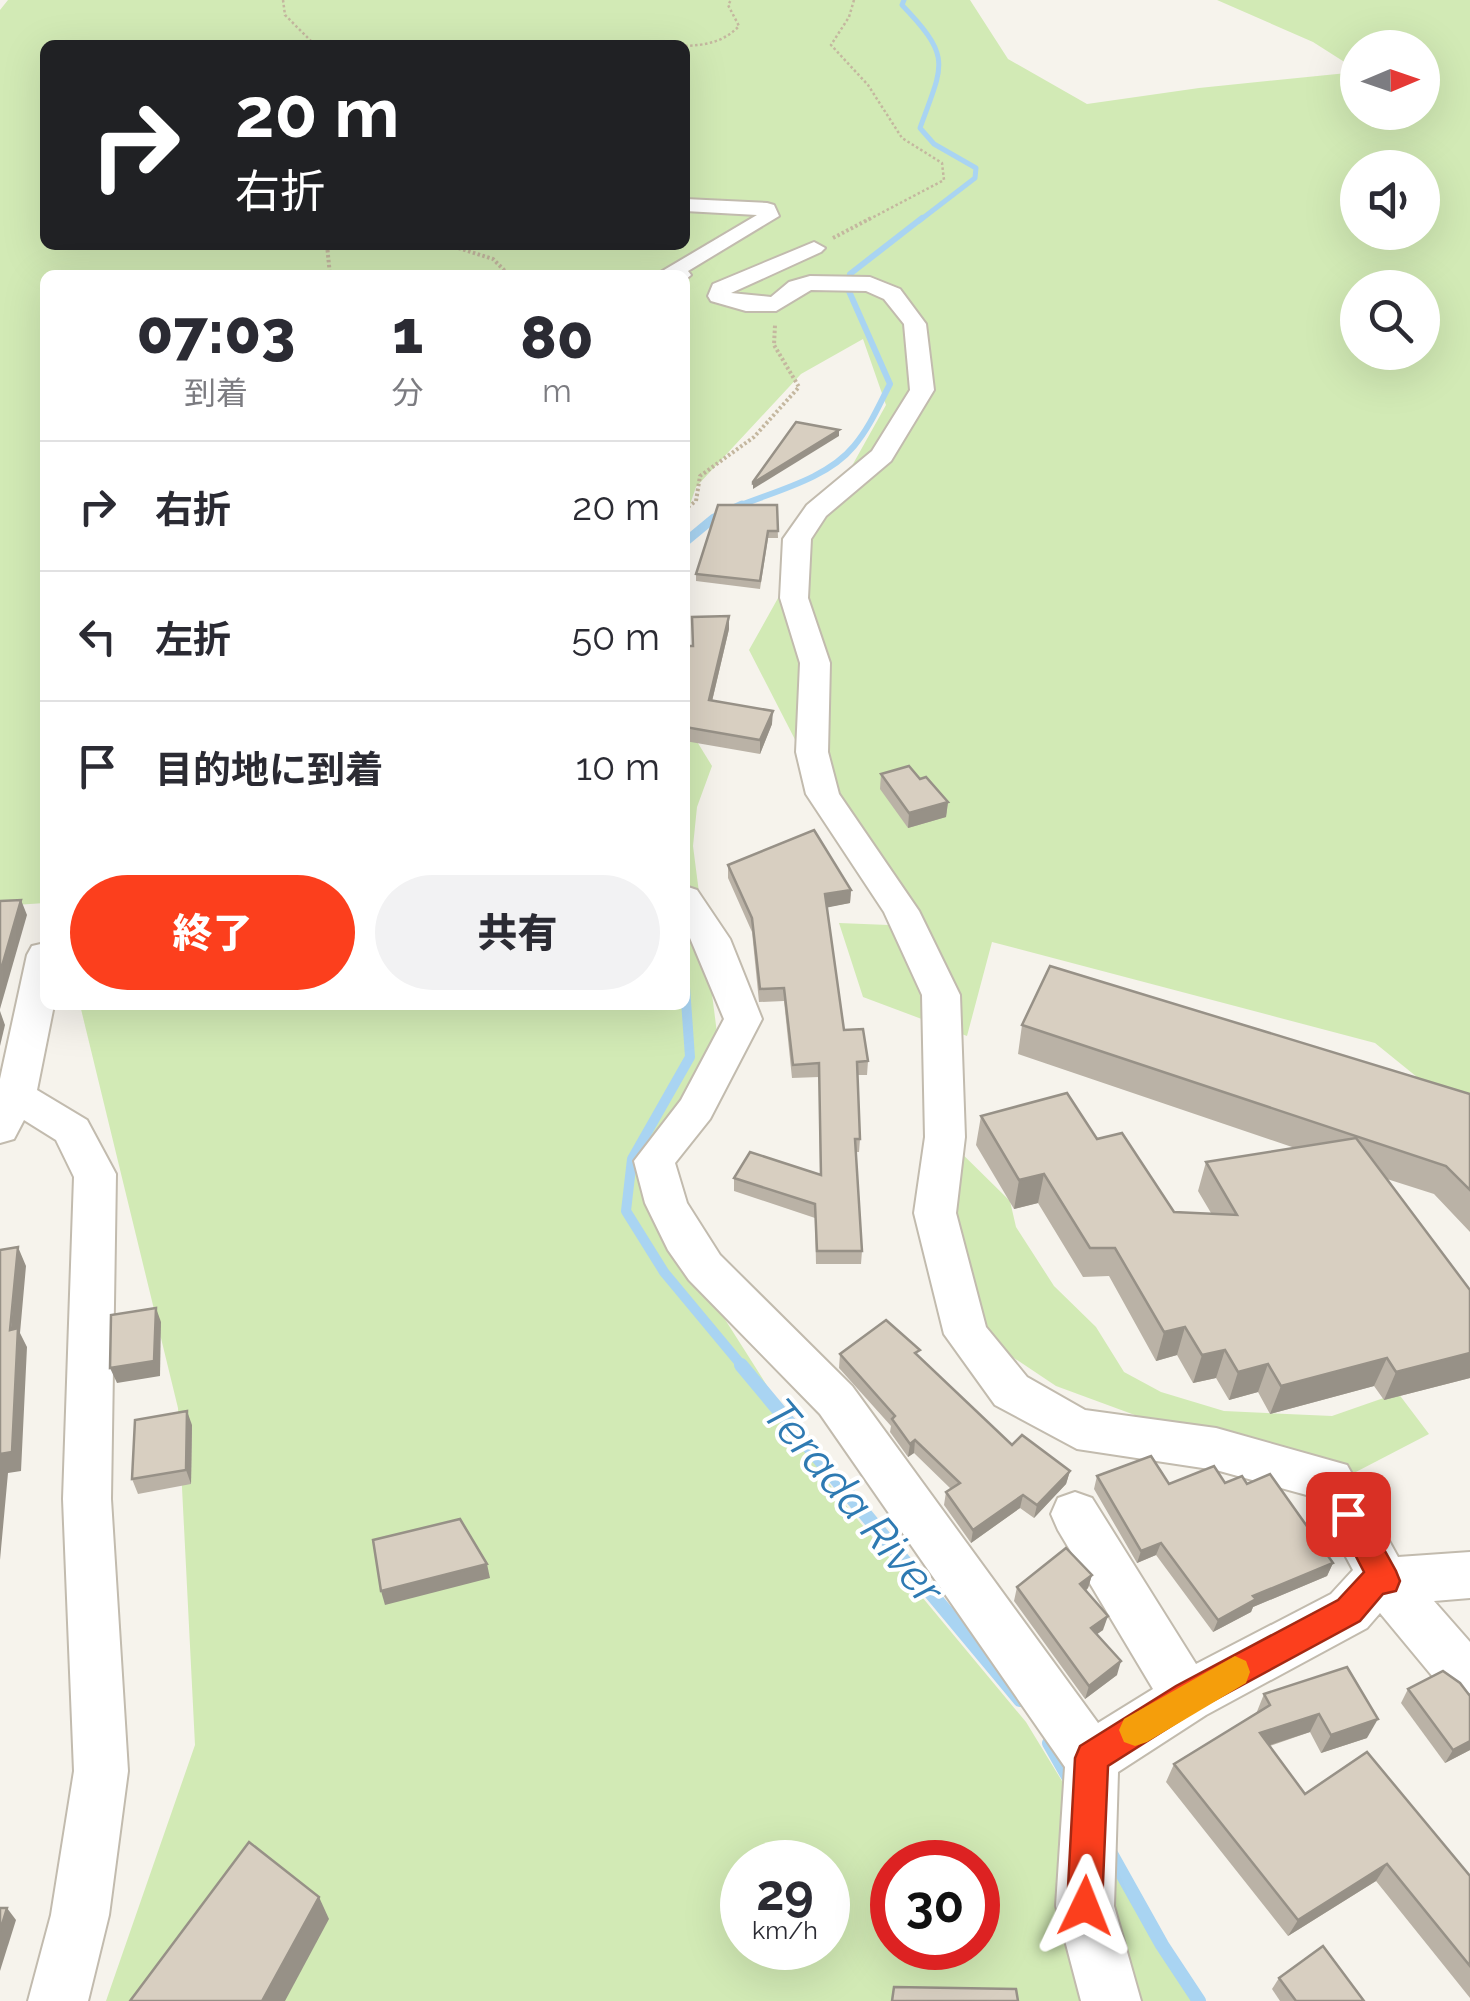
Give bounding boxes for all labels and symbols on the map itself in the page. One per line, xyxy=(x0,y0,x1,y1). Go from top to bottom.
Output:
north arrow xyxy=(1340,30,1440,130)
water label: Terada River xyxy=(753,1388,956,1616)
pin xyxy=(1306,1472,1391,1557)
speed limit sign: 30 xyxy=(870,1840,1000,1970)
position arrow xyxy=(1033,1854,1137,1958)

